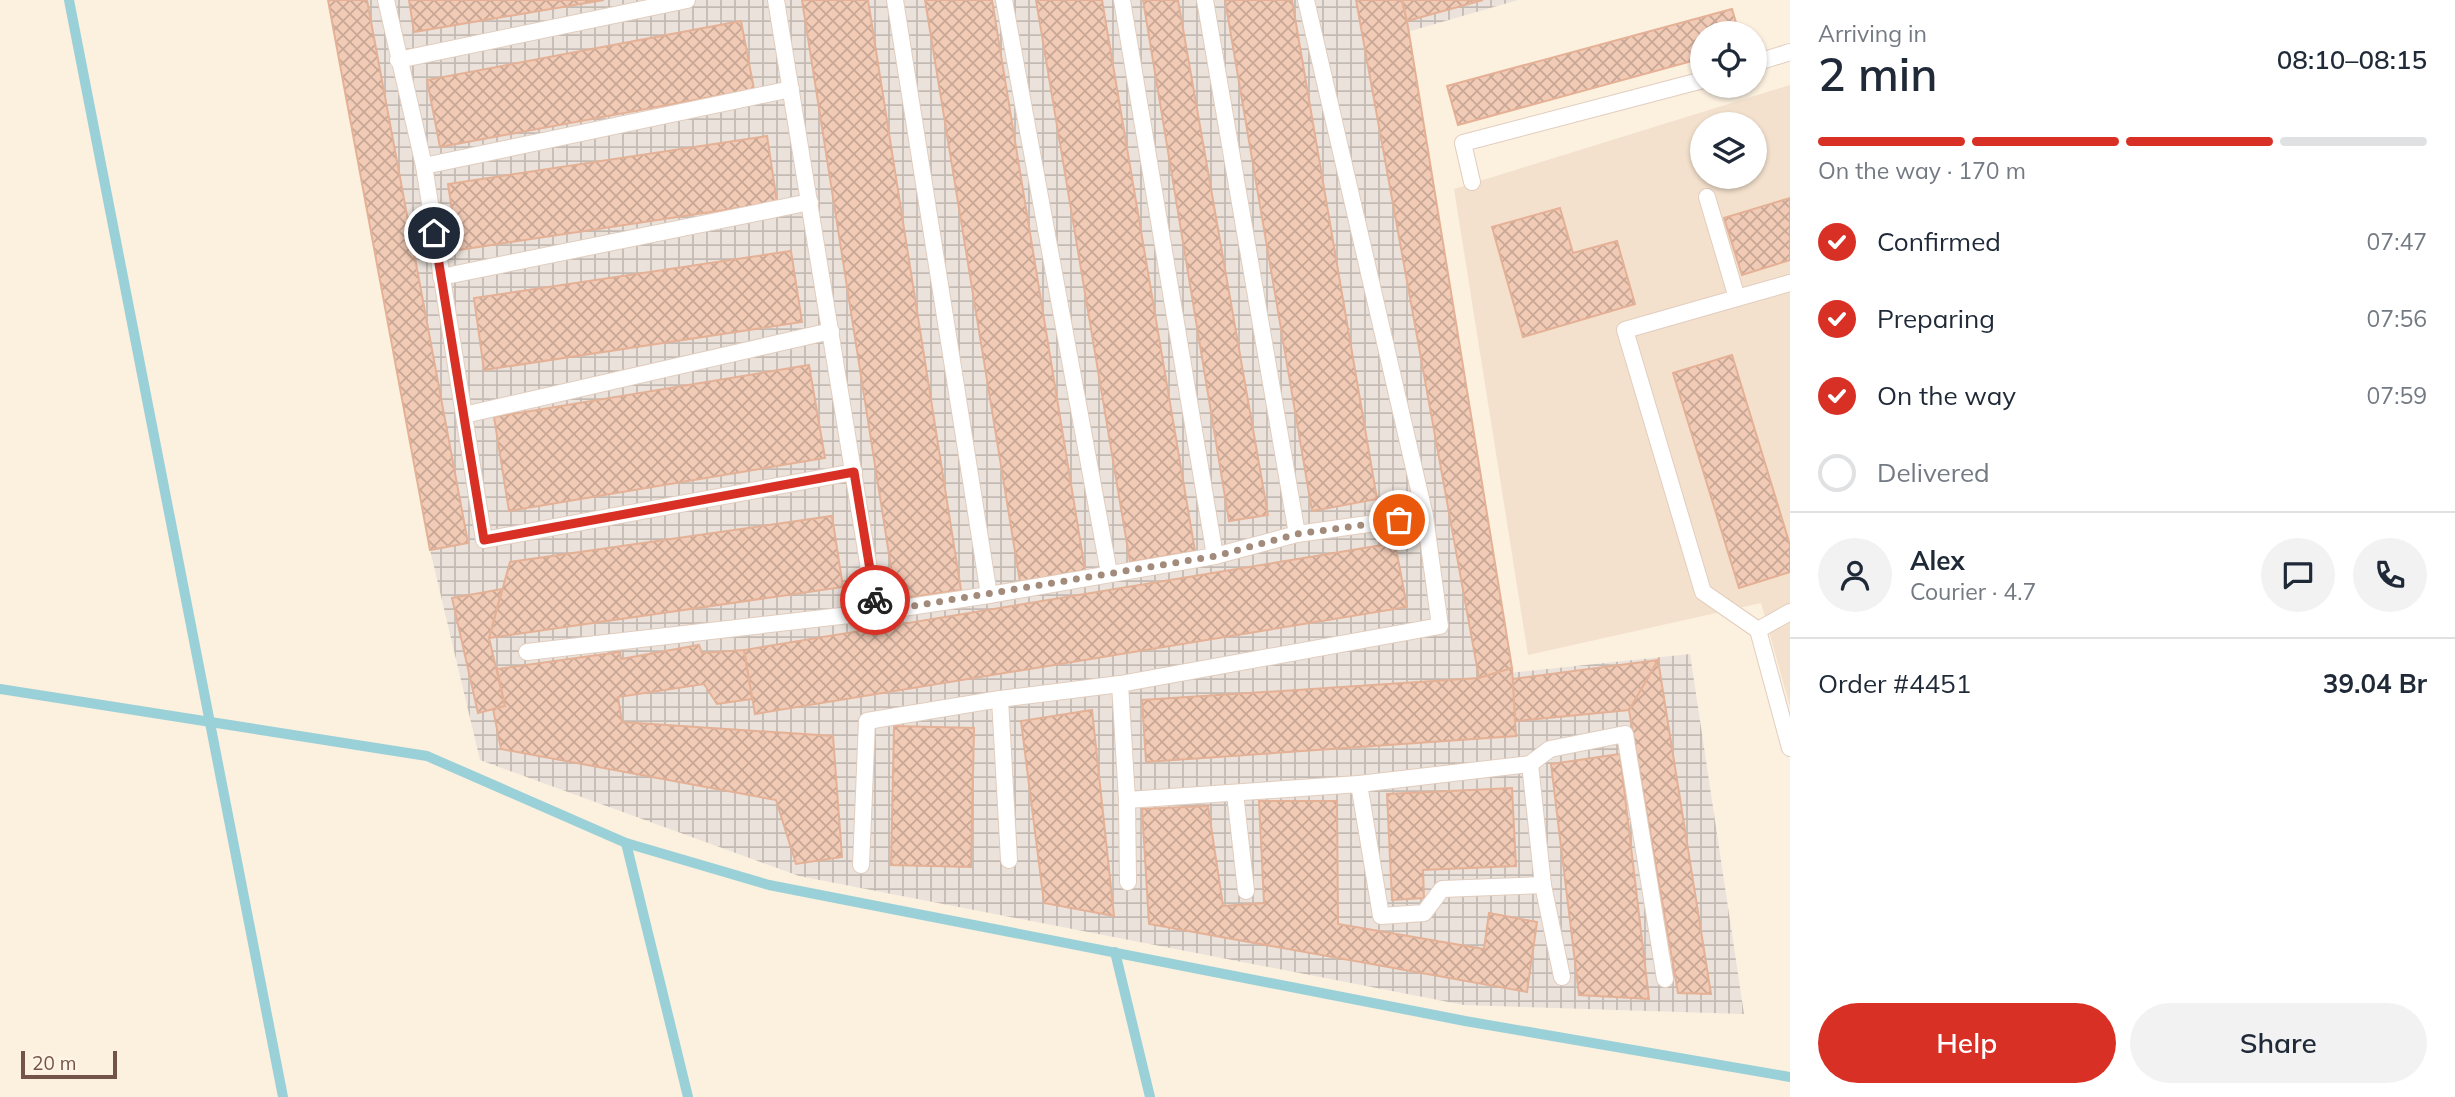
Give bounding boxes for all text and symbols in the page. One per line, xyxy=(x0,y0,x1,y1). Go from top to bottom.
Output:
text: Arriving in xyxy=(1818,19,1927,48)
map controls xyxy=(1690,21,1767,189)
button: locate xyxy=(1690,21,1767,98)
text: 08:10–08:15 xyxy=(2277,43,2427,76)
text: 2 min xyxy=(1818,45,1937,103)
button: layers xyxy=(1690,112,1767,189)
text: On the way · 170 m xyxy=(1818,156,2026,185)
pin xyxy=(404,203,464,263)
icon: home xyxy=(415,214,453,252)
icon: check xyxy=(1818,223,1856,261)
text: Confirmed xyxy=(1877,225,2001,258)
text: 07:47 xyxy=(2367,227,2427,256)
icon: check xyxy=(1818,300,1856,338)
text: Preparing xyxy=(1877,302,1995,335)
text: 07:56 xyxy=(2367,304,2427,333)
icon: check xyxy=(1818,377,1856,415)
text: On the way xyxy=(1877,379,2016,412)
text: 07:59 xyxy=(2367,381,2427,410)
text: Delivered xyxy=(1877,456,1990,489)
pin xyxy=(1369,490,1429,550)
icon: bag xyxy=(1380,501,1418,539)
button: person xyxy=(1818,538,1892,612)
button: chat xyxy=(2261,538,2335,612)
button: phone xyxy=(2353,538,2427,612)
text: Alex xyxy=(1910,544,1965,577)
courier xyxy=(840,565,910,635)
text: Courier · 4.7 xyxy=(1910,577,2036,606)
icon: bike xyxy=(856,581,894,619)
text: Order #4451 xyxy=(1818,667,1971,700)
text: 39.04 Br xyxy=(2323,667,2427,700)
button: Help xyxy=(1818,1003,2116,1083)
button: Share xyxy=(2130,1003,2427,1083)
scale bar xyxy=(21,1048,117,1080)
text: 20 m xyxy=(32,1051,76,1075)

